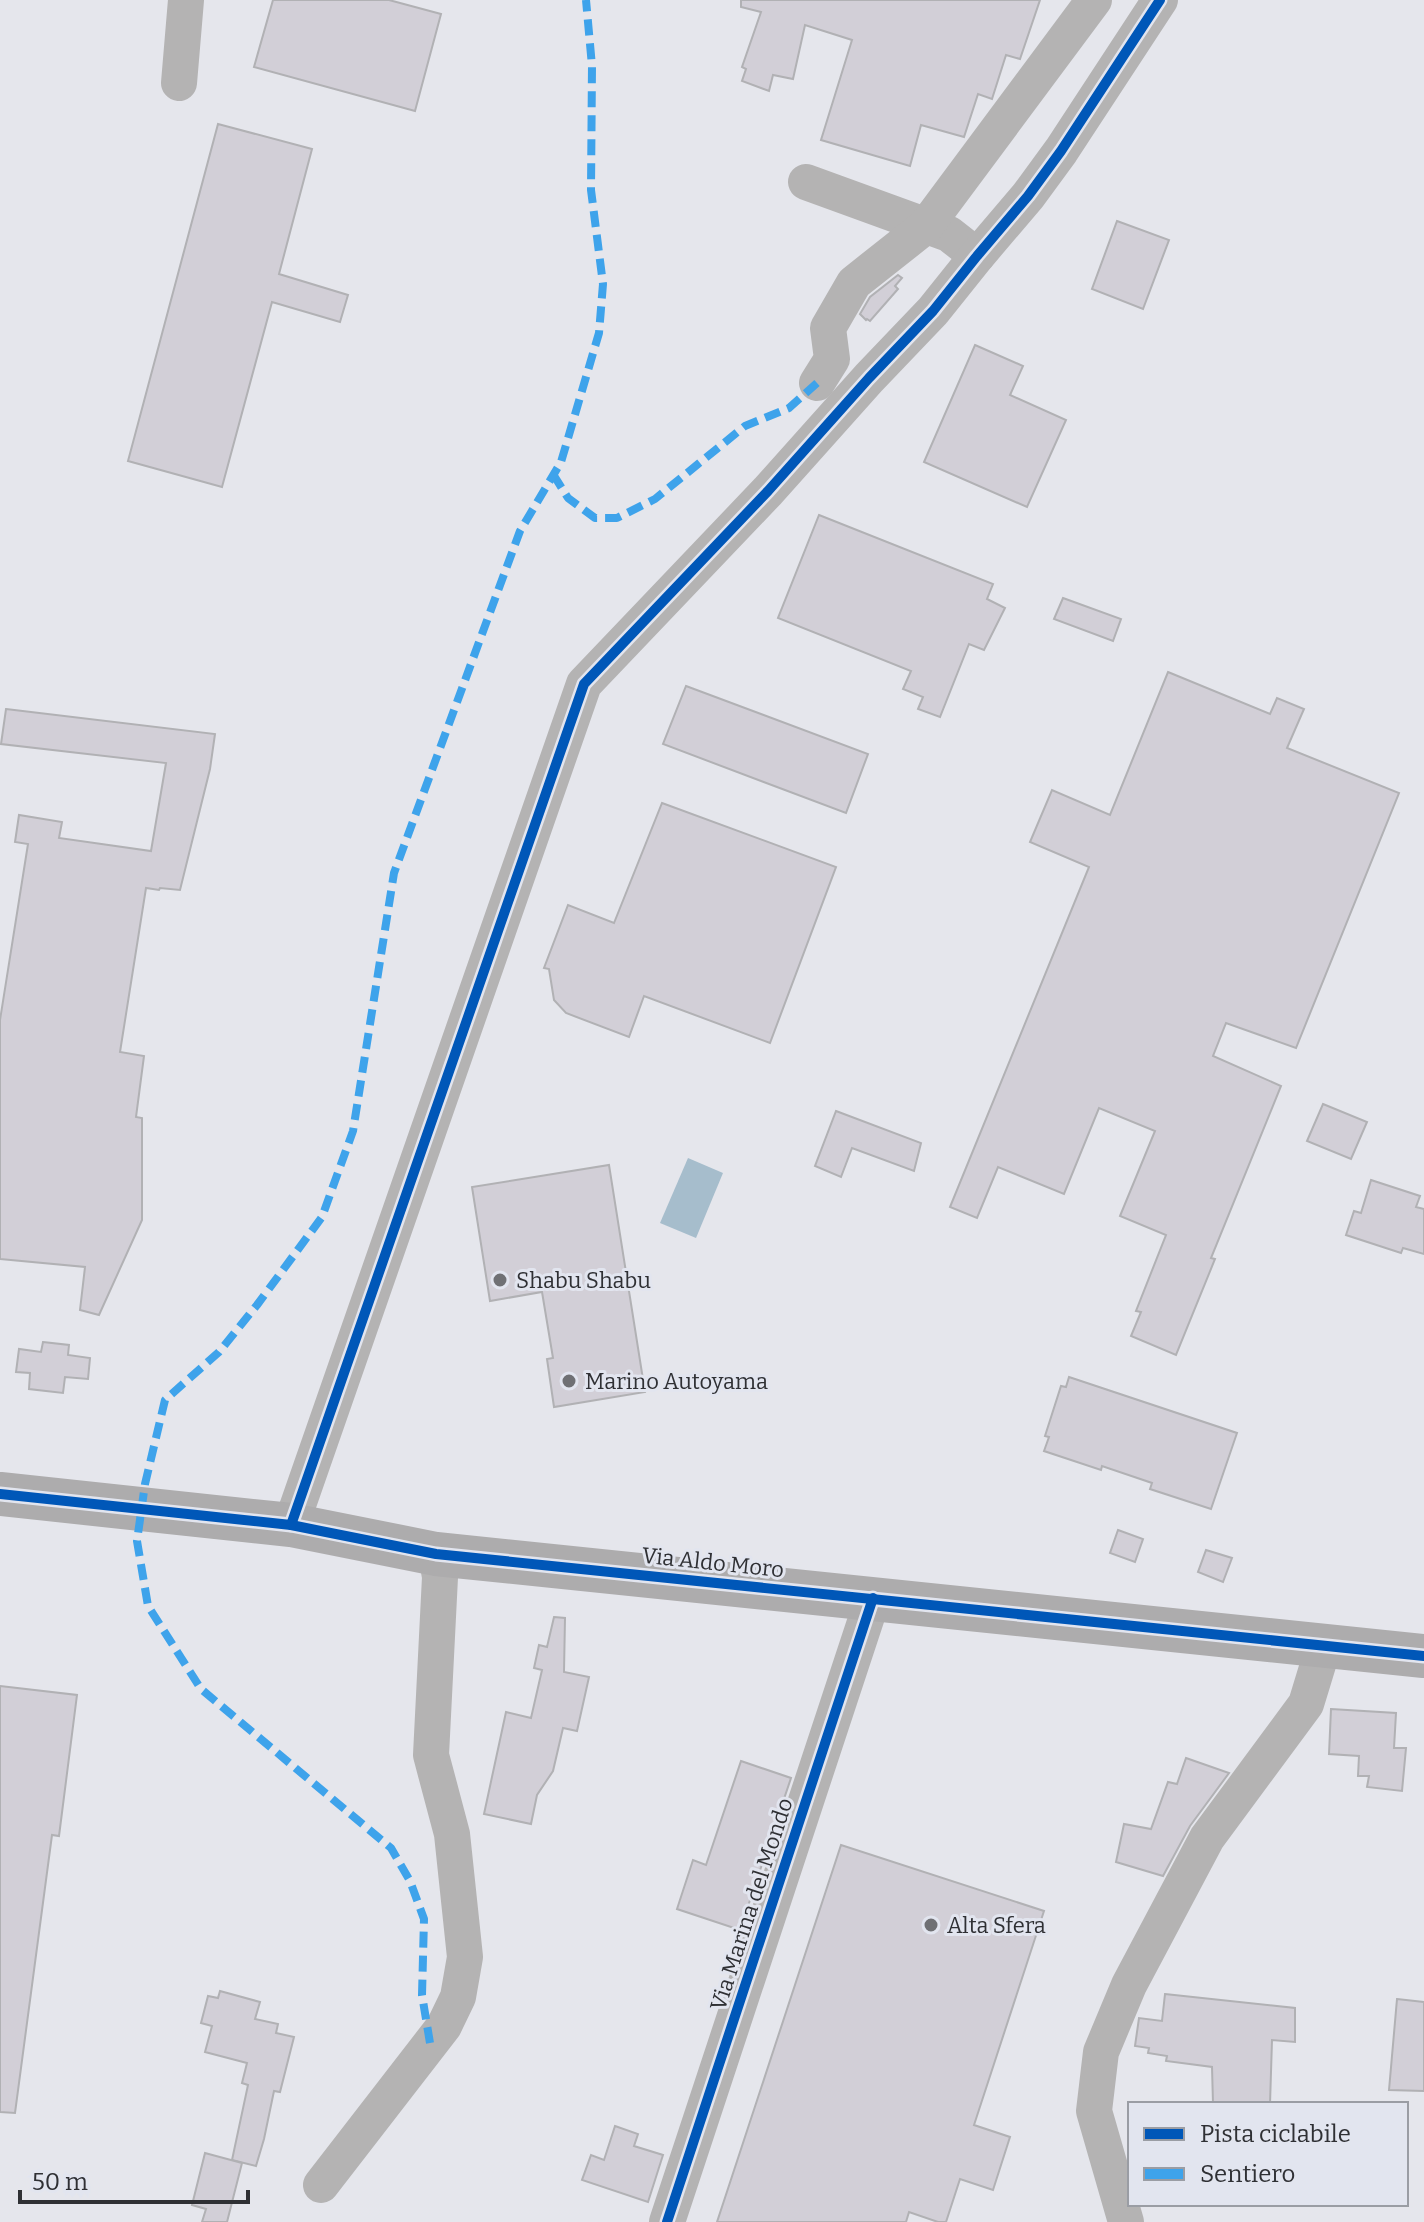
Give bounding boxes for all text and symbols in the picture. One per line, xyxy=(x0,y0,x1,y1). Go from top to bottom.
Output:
place label: Shabu Shabu xyxy=(516,1267,651,1294)
marker: Shabu Shabu xyxy=(491,1271,509,1289)
place label: Marino Autoyama xyxy=(585,1368,768,1395)
marker: Marino Autoyama xyxy=(560,1372,578,1390)
street label: Via Aldo Moro xyxy=(641,1542,785,1583)
street label: Via Marina del Mondo xyxy=(704,1794,799,2014)
place label: Alta Sfera xyxy=(947,1912,1046,1939)
marker: Alta Sfera xyxy=(922,1916,940,1934)
legend xyxy=(1128,2102,1408,2206)
text: Pista ciclabile xyxy=(1200,2120,1351,2148)
scale bar xyxy=(20,2154,248,2204)
text: Sentiero xyxy=(1200,2160,1295,2188)
text: 50 m xyxy=(32,2168,88,2196)

